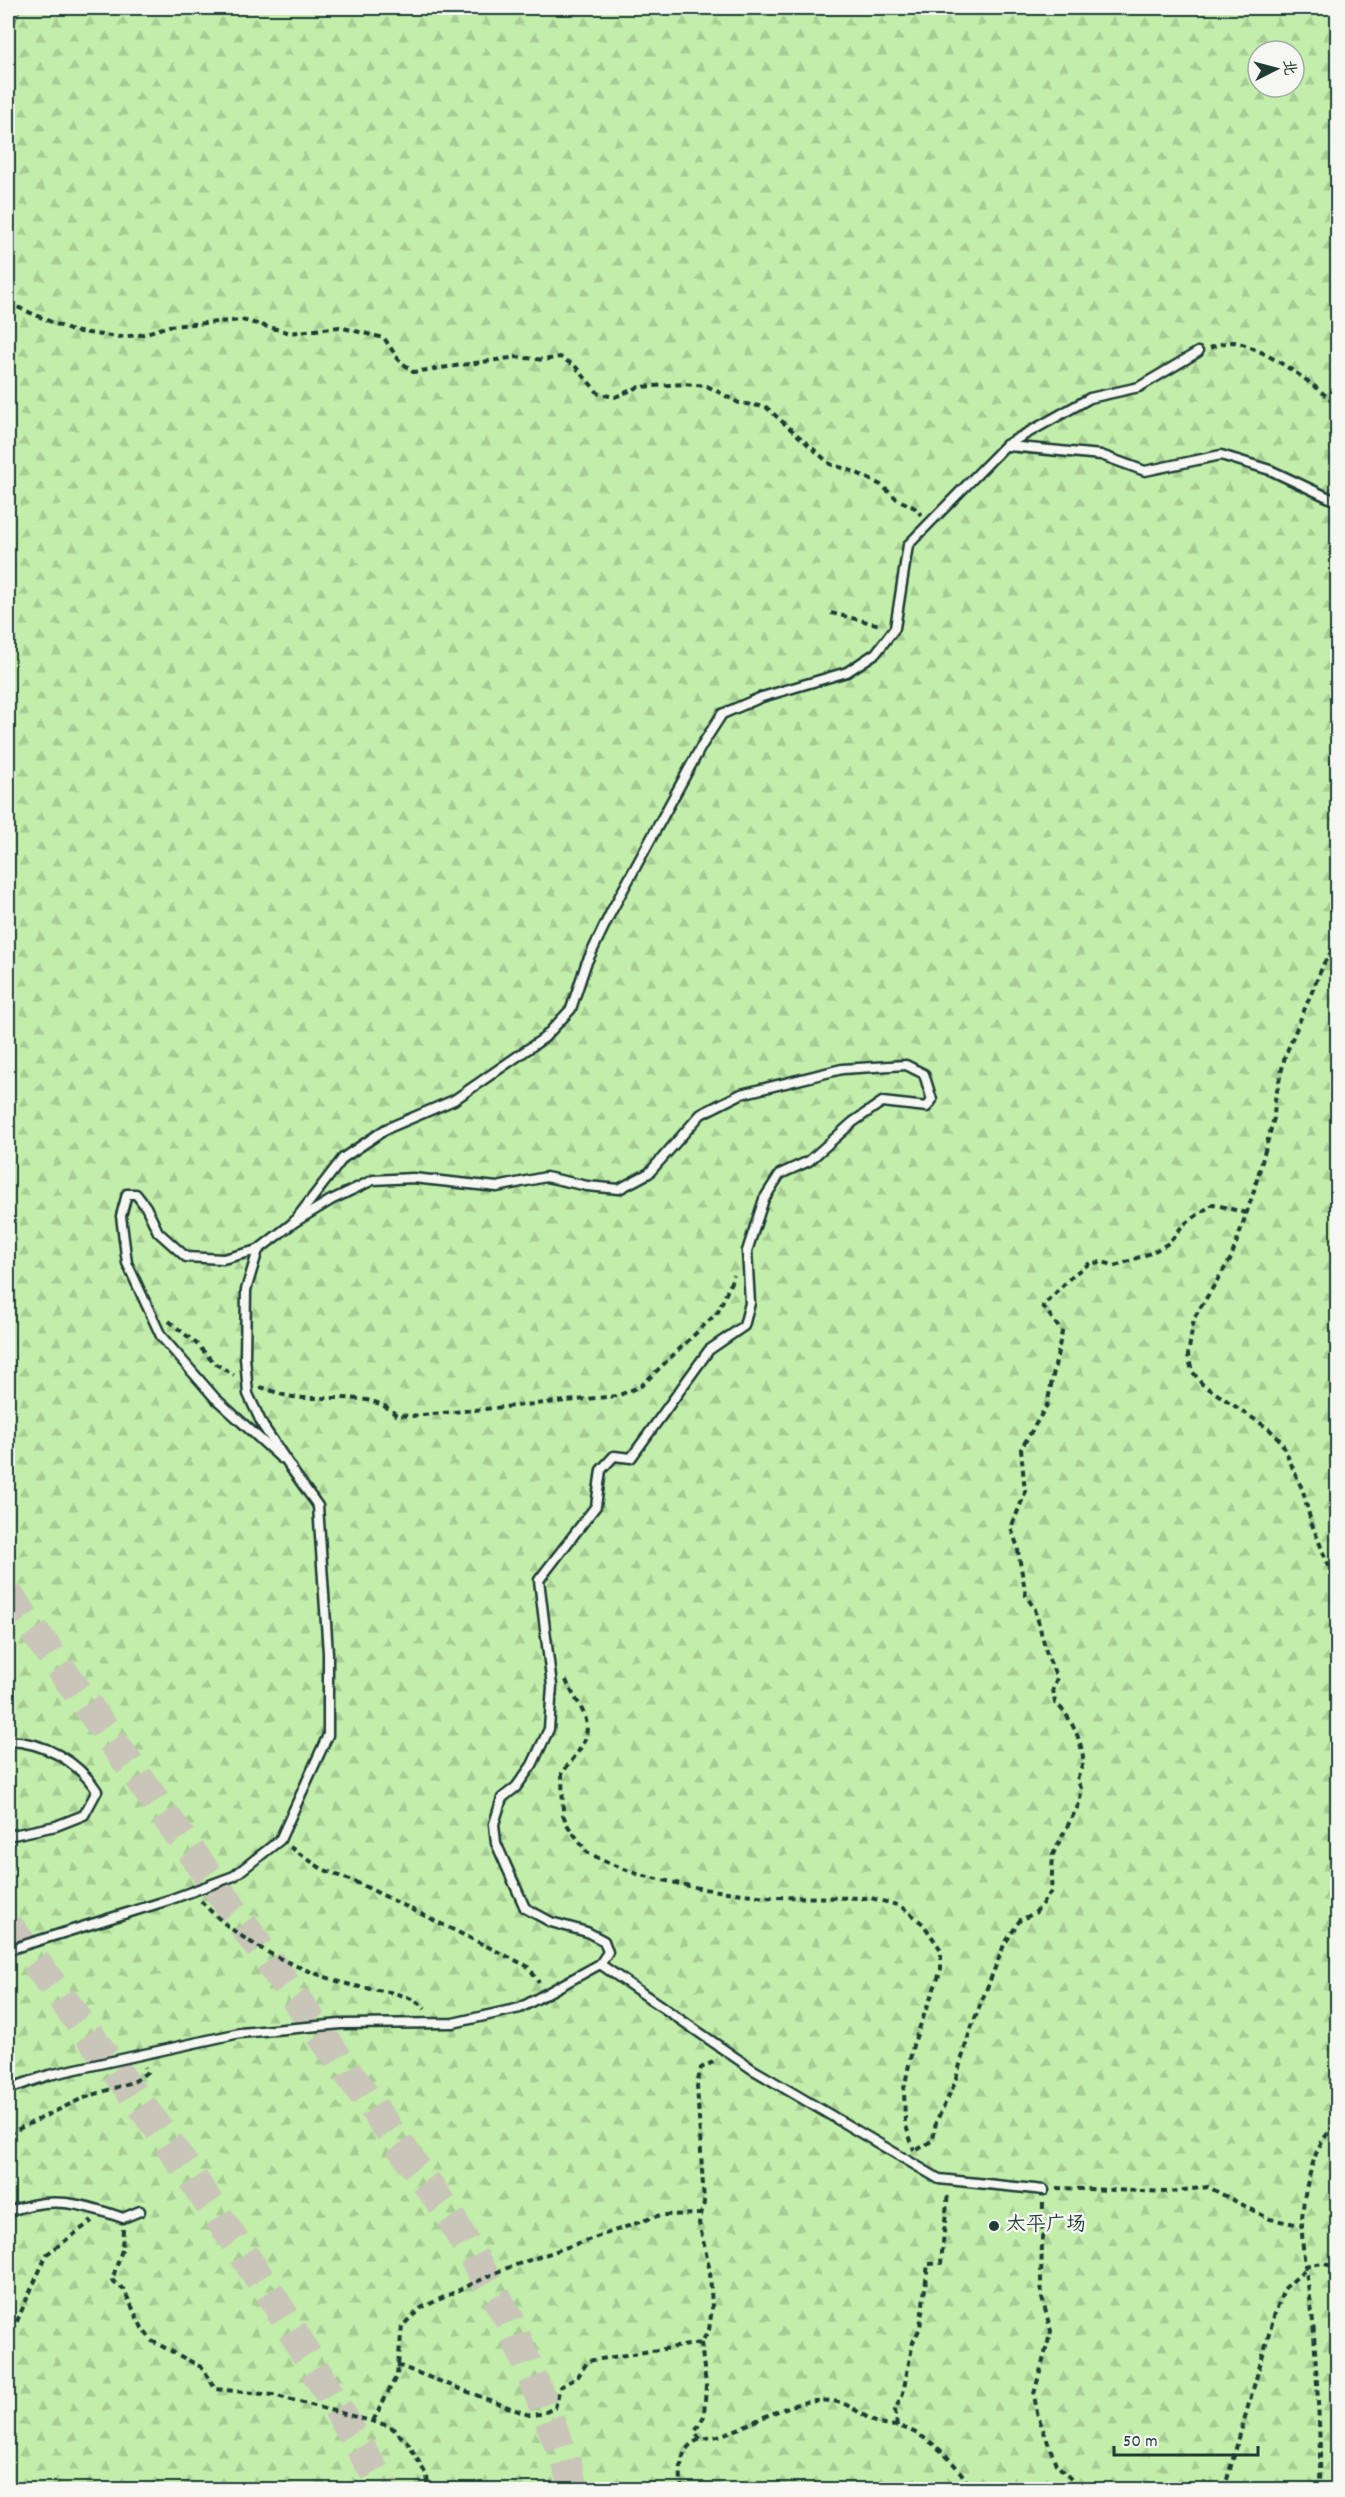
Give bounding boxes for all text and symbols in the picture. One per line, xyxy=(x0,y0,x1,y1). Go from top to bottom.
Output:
north arrow xyxy=(1246,39,1306,99)
text: 北 xyxy=(1276,59,1301,77)
place label: 太平广场 xyxy=(1006,2212,1086,2240)
marker: 太平广场 xyxy=(987,2219,1001,2233)
scale bar xyxy=(1114,2419,1258,2457)
text: 50 m xyxy=(1123,2430,1158,2455)

